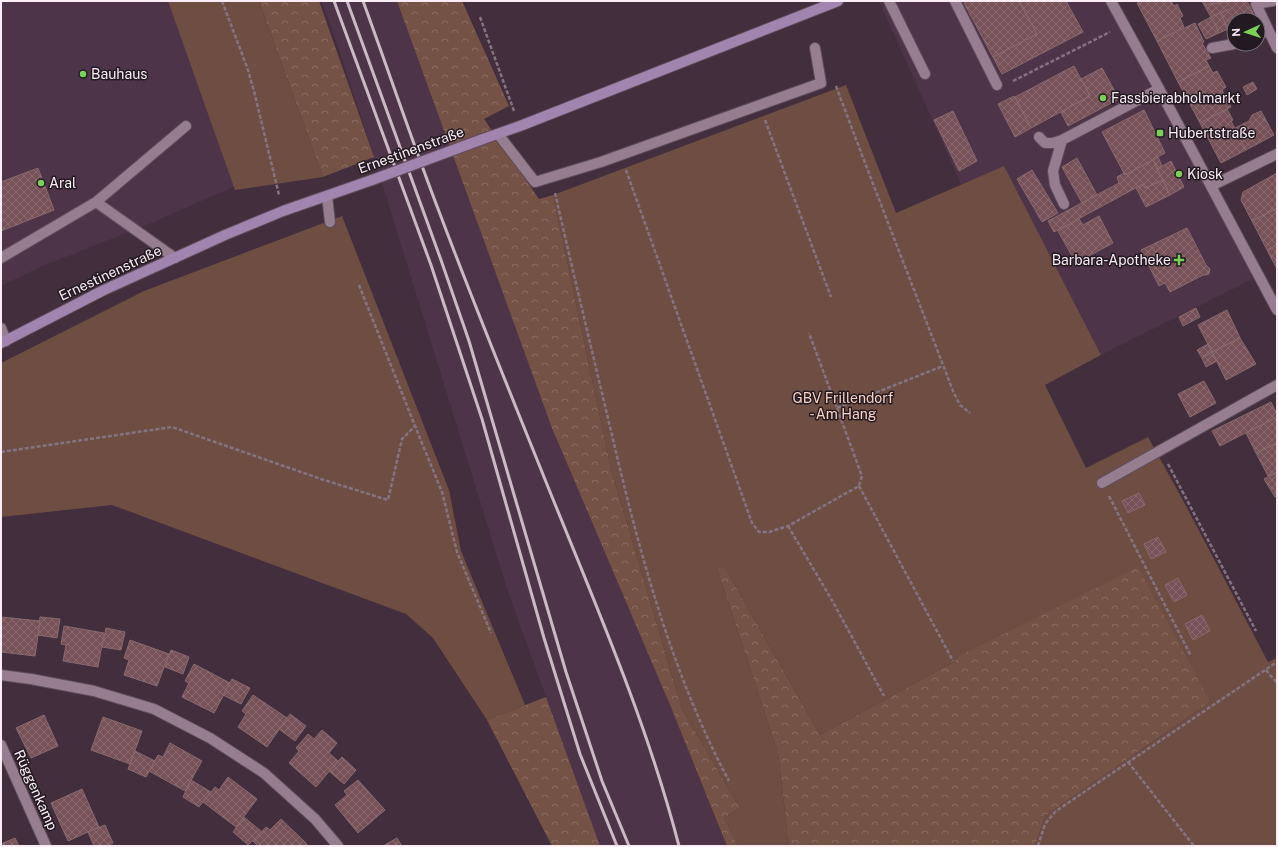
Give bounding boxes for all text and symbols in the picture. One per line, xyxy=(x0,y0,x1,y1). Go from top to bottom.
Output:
north arrow xyxy=(1226,12,1266,52)
text: N xyxy=(1230,28,1242,37)
place label: Bauhaus xyxy=(91,66,147,82)
marker: Bauhaus xyxy=(78,69,88,79)
place label: Fassbierabholmarkt xyxy=(1111,90,1241,106)
marker: Fassbierabholmarkt xyxy=(1098,93,1108,103)
street label: Ernestinenstraße xyxy=(356,123,466,177)
place label: Hubertstraße xyxy=(1168,125,1256,141)
marker: Hubertstraße xyxy=(1155,128,1165,138)
place label: Kiosk xyxy=(1187,166,1223,182)
marker: Kiosk xyxy=(1174,169,1184,179)
place label: Aral xyxy=(49,175,76,191)
marker: Aral xyxy=(36,178,46,188)
street label: Ernestinenstraße xyxy=(56,242,164,304)
place label: Barbara-Apotheke xyxy=(1052,252,1171,268)
marker: Barbara-Apotheke xyxy=(1174,255,1184,265)
park label: GBV Frillendorf - Am Hang xyxy=(793,390,894,422)
street label: Rüggenkamp xyxy=(11,747,61,833)

